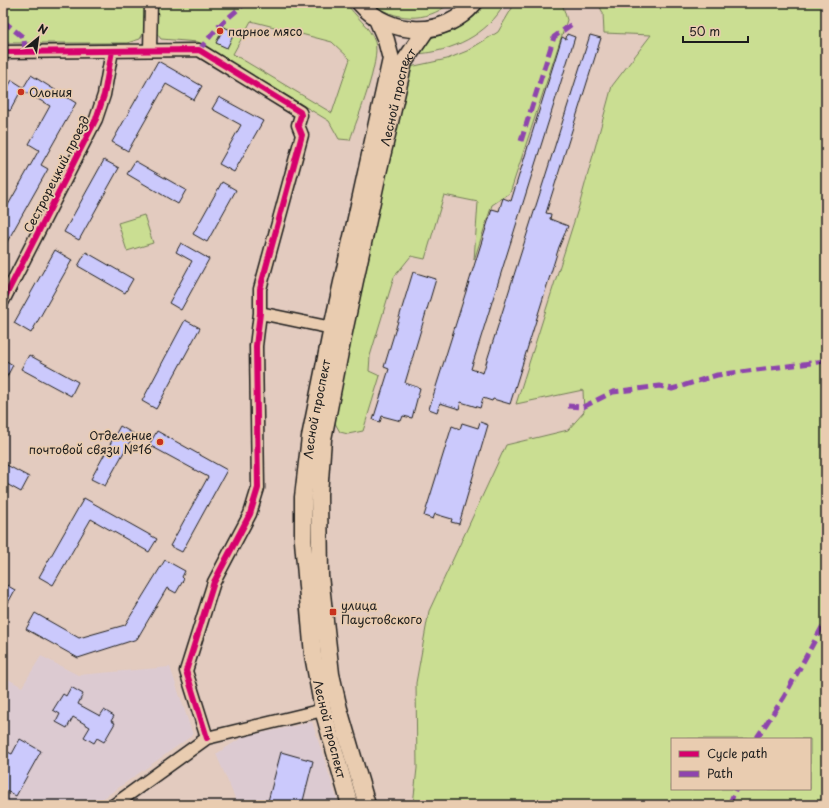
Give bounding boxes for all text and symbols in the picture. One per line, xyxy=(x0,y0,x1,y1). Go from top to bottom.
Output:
north arrow xyxy=(18,18,58,58)
scale bar xyxy=(683,18,748,44)
text: N xyxy=(35,19,51,39)
place label: парное мясо xyxy=(228,22,303,40)
text: 50 m xyxy=(689,22,720,40)
marker: парное мясо xyxy=(215,26,225,36)
street label: Лесной проспект xyxy=(376,44,420,148)
place label: Олония xyxy=(29,83,72,101)
marker: Олония xyxy=(16,87,26,97)
street label: Сестрорецкий проезд xyxy=(19,112,93,236)
street label: Лесной проспект xyxy=(298,358,335,460)
place label: Отделение почтовой связи №16 xyxy=(29,426,152,458)
marker: Отделение почтовой связи №16 xyxy=(155,437,165,447)
place label: улица Паустовского xyxy=(341,596,422,628)
marker: улица Паустовского xyxy=(328,607,338,617)
street label: Лесной проспект xyxy=(309,678,351,780)
legend xyxy=(671,738,811,790)
text: Cycle path xyxy=(707,744,768,762)
text: Path xyxy=(707,764,733,782)

